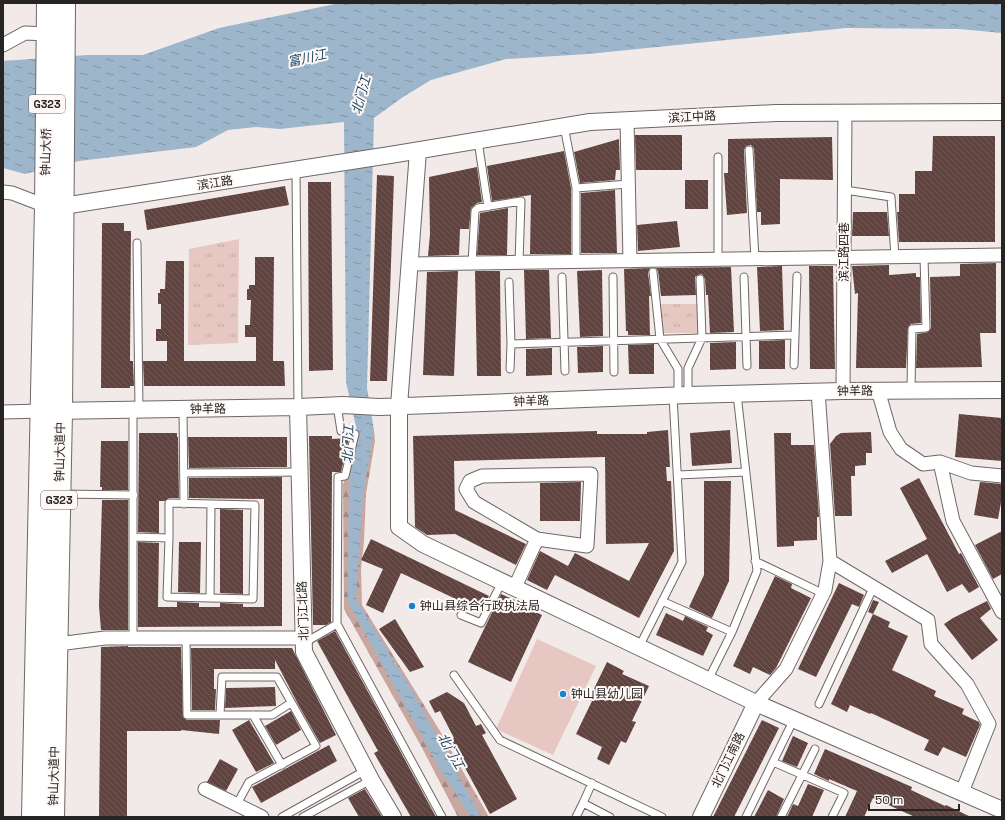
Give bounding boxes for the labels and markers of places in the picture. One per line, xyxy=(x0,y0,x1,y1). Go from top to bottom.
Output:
place label: 钟山县综合行政执法局 xyxy=(420,598,540,614)
marker: 钟山县综合行政执法局 xyxy=(407,601,417,611)
place label: 钟山县幼儿园 xyxy=(571,686,643,702)
marker: 钟山县幼儿园 xyxy=(558,689,568,699)

